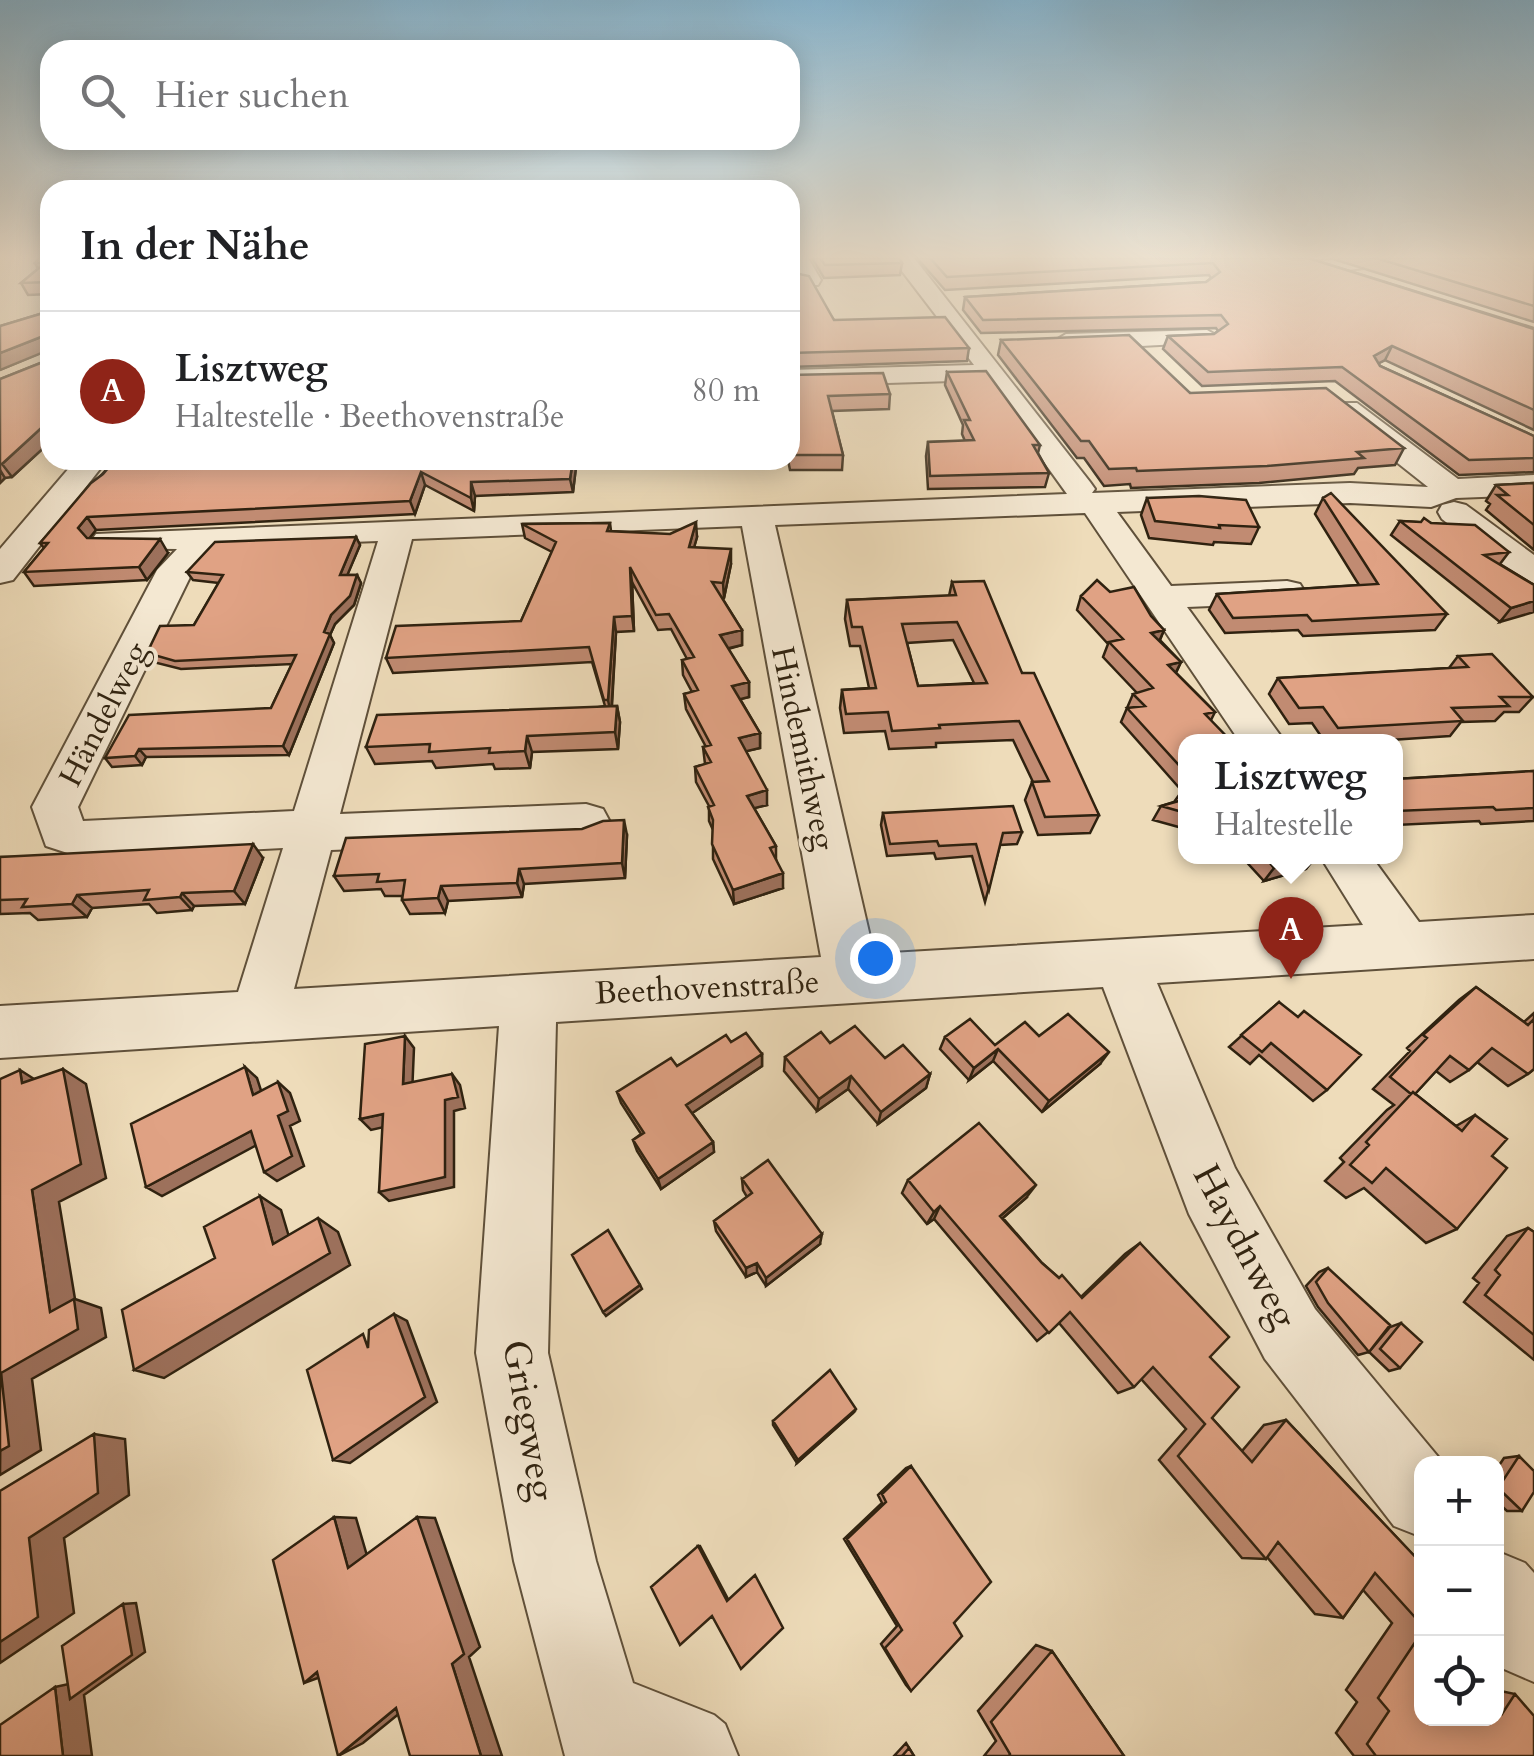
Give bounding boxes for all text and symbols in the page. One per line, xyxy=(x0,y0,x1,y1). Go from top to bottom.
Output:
search box xyxy=(40,40,800,150)
icon: search xyxy=(75,68,130,123)
text: Hier suchen xyxy=(155,69,349,121)
text: In der Nähe xyxy=(80,217,310,274)
text: Lisztweg xyxy=(175,343,328,395)
text: A xyxy=(100,369,125,413)
text: 80 m xyxy=(692,369,760,413)
text: Haltestelle · Beethovenstraße xyxy=(175,395,564,439)
street label: Händelweg xyxy=(49,635,159,794)
street label: Hindemithweg xyxy=(760,642,846,854)
popup xyxy=(1178,734,1403,864)
text: Lisztweg xyxy=(1214,751,1367,803)
text: Haltestelle xyxy=(1214,803,1354,847)
pin: A xyxy=(1258,896,1324,979)
your location xyxy=(850,933,901,984)
street label: Beethovenstraße xyxy=(594,960,820,1016)
street label: Haydnweg xyxy=(1180,1155,1310,1338)
street label: Griegweg xyxy=(489,1336,569,1505)
map controls xyxy=(1414,1456,1504,1726)
button: + xyxy=(1414,1456,1504,1546)
button: − xyxy=(1414,1546,1504,1636)
button: locate xyxy=(1414,1636,1504,1726)

